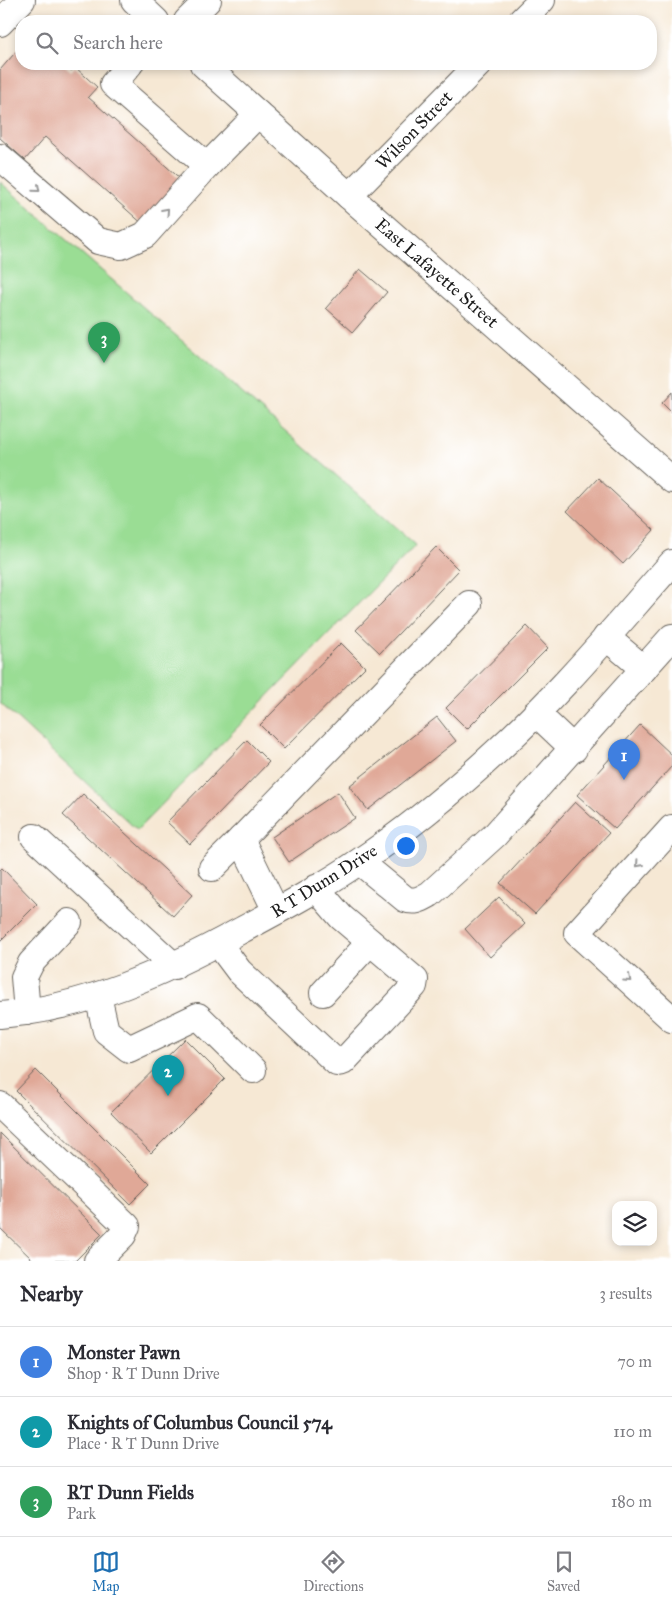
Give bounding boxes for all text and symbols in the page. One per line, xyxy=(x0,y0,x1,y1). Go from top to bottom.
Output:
search box xyxy=(15,15,657,70)
icon: search xyxy=(33,29,61,57)
text: Search here xyxy=(73,31,163,54)
street label: Wilson Street xyxy=(371,86,457,174)
one-way arrow xyxy=(31,183,40,191)
one-way arrow xyxy=(161,207,170,216)
street label: East Lafayette Street xyxy=(371,213,504,333)
pin: 3 xyxy=(88,322,120,363)
pin: 1 xyxy=(608,739,640,780)
your location xyxy=(393,833,419,859)
street label: R T Dunn Drive xyxy=(267,839,381,923)
one-way arrow xyxy=(636,858,645,867)
one-way arrow xyxy=(623,973,632,982)
pin: 2 xyxy=(152,1055,184,1096)
map controls xyxy=(612,1201,657,1246)
button: layers xyxy=(612,1201,657,1246)
text: Nearby xyxy=(20,1281,83,1307)
text: 3 results xyxy=(599,1284,652,1303)
text: Monster Pawn xyxy=(67,1341,180,1364)
text: 1 xyxy=(33,1352,39,1371)
text: 70 m xyxy=(617,1352,652,1371)
text: Shop · R T Dunn Drive xyxy=(67,1364,220,1383)
text: Knights of Columbus Council 574 xyxy=(67,1411,332,1434)
text: 2 xyxy=(32,1422,40,1441)
text: 110 m xyxy=(613,1422,652,1441)
text: Place · R T Dunn Drive xyxy=(67,1434,219,1453)
text: RT Dunn Fields xyxy=(67,1481,194,1504)
text: 3 xyxy=(33,1492,39,1511)
text: 180 m xyxy=(611,1492,652,1511)
text: Park xyxy=(67,1504,96,1523)
tab: Map xyxy=(92,1548,120,1595)
tab: Directions xyxy=(303,1548,364,1595)
tab: Saved xyxy=(547,1548,580,1595)

